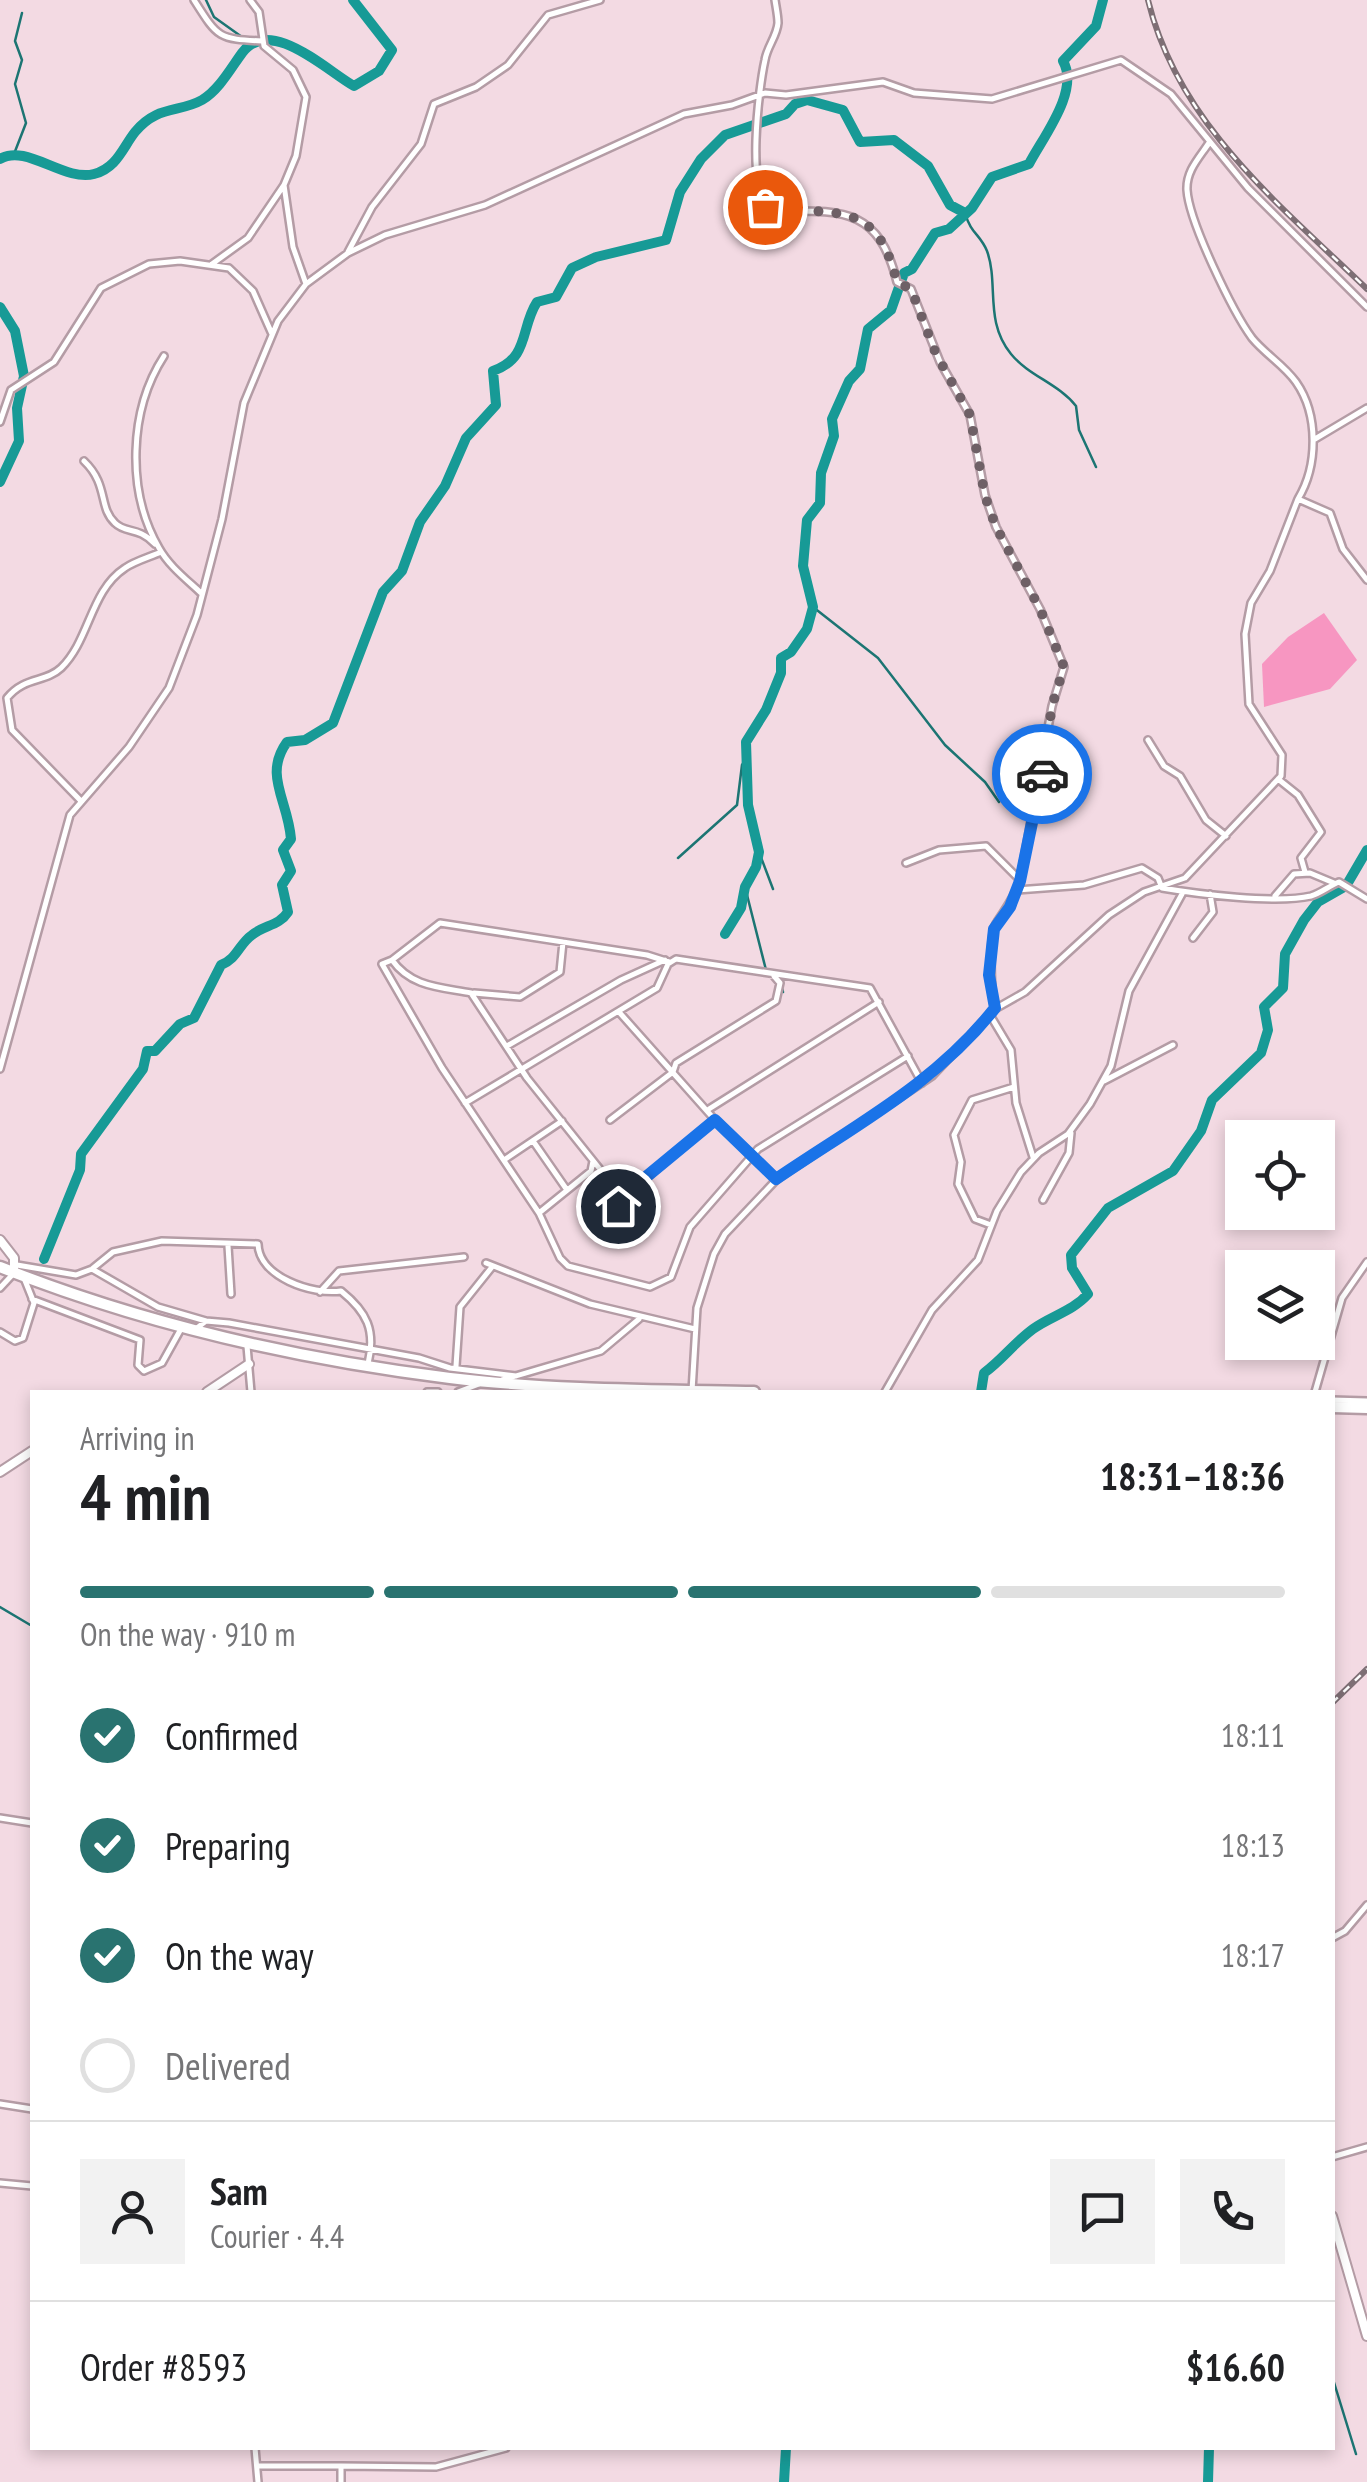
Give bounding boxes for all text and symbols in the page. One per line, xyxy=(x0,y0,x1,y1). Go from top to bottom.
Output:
pin xyxy=(723,165,808,250)
icon: bag xyxy=(738,180,793,235)
courier xyxy=(992,724,1092,824)
icon: car xyxy=(1015,747,1070,802)
map controls xyxy=(1225,1120,1335,1360)
button: locate xyxy=(1225,1120,1335,1230)
pin xyxy=(576,1164,661,1249)
icon: home xyxy=(591,1179,646,1234)
button: layers xyxy=(1225,1250,1335,1360)
text: Arriving in xyxy=(80,1417,195,1459)
text: 18:31–18:36 xyxy=(1100,1451,1285,1500)
text: 4 min xyxy=(80,1454,211,1538)
text: On the way · 910 m xyxy=(80,1613,295,1655)
icon: check xyxy=(80,1708,135,1763)
text: Confirmed xyxy=(165,1711,298,1760)
text: 18:11 xyxy=(1221,1714,1285,1756)
icon: check xyxy=(80,1818,135,1873)
text: Preparing xyxy=(165,1821,291,1870)
text: 18:13 xyxy=(1221,1824,1285,1866)
icon: check xyxy=(80,1928,135,1983)
text: On the way xyxy=(165,1931,313,1980)
text: 18:17 xyxy=(1221,1934,1285,1976)
text: Delivered xyxy=(165,2041,291,2090)
button: person xyxy=(80,2159,185,2264)
button: chat xyxy=(1050,2159,1155,2264)
button: phone xyxy=(1180,2159,1285,2264)
text: Sam xyxy=(210,2166,268,2215)
text: Courier · 4.4 xyxy=(210,2215,344,2257)
text: Order #8593 xyxy=(80,2342,247,2391)
text: $16.60 xyxy=(1186,2342,1285,2391)

